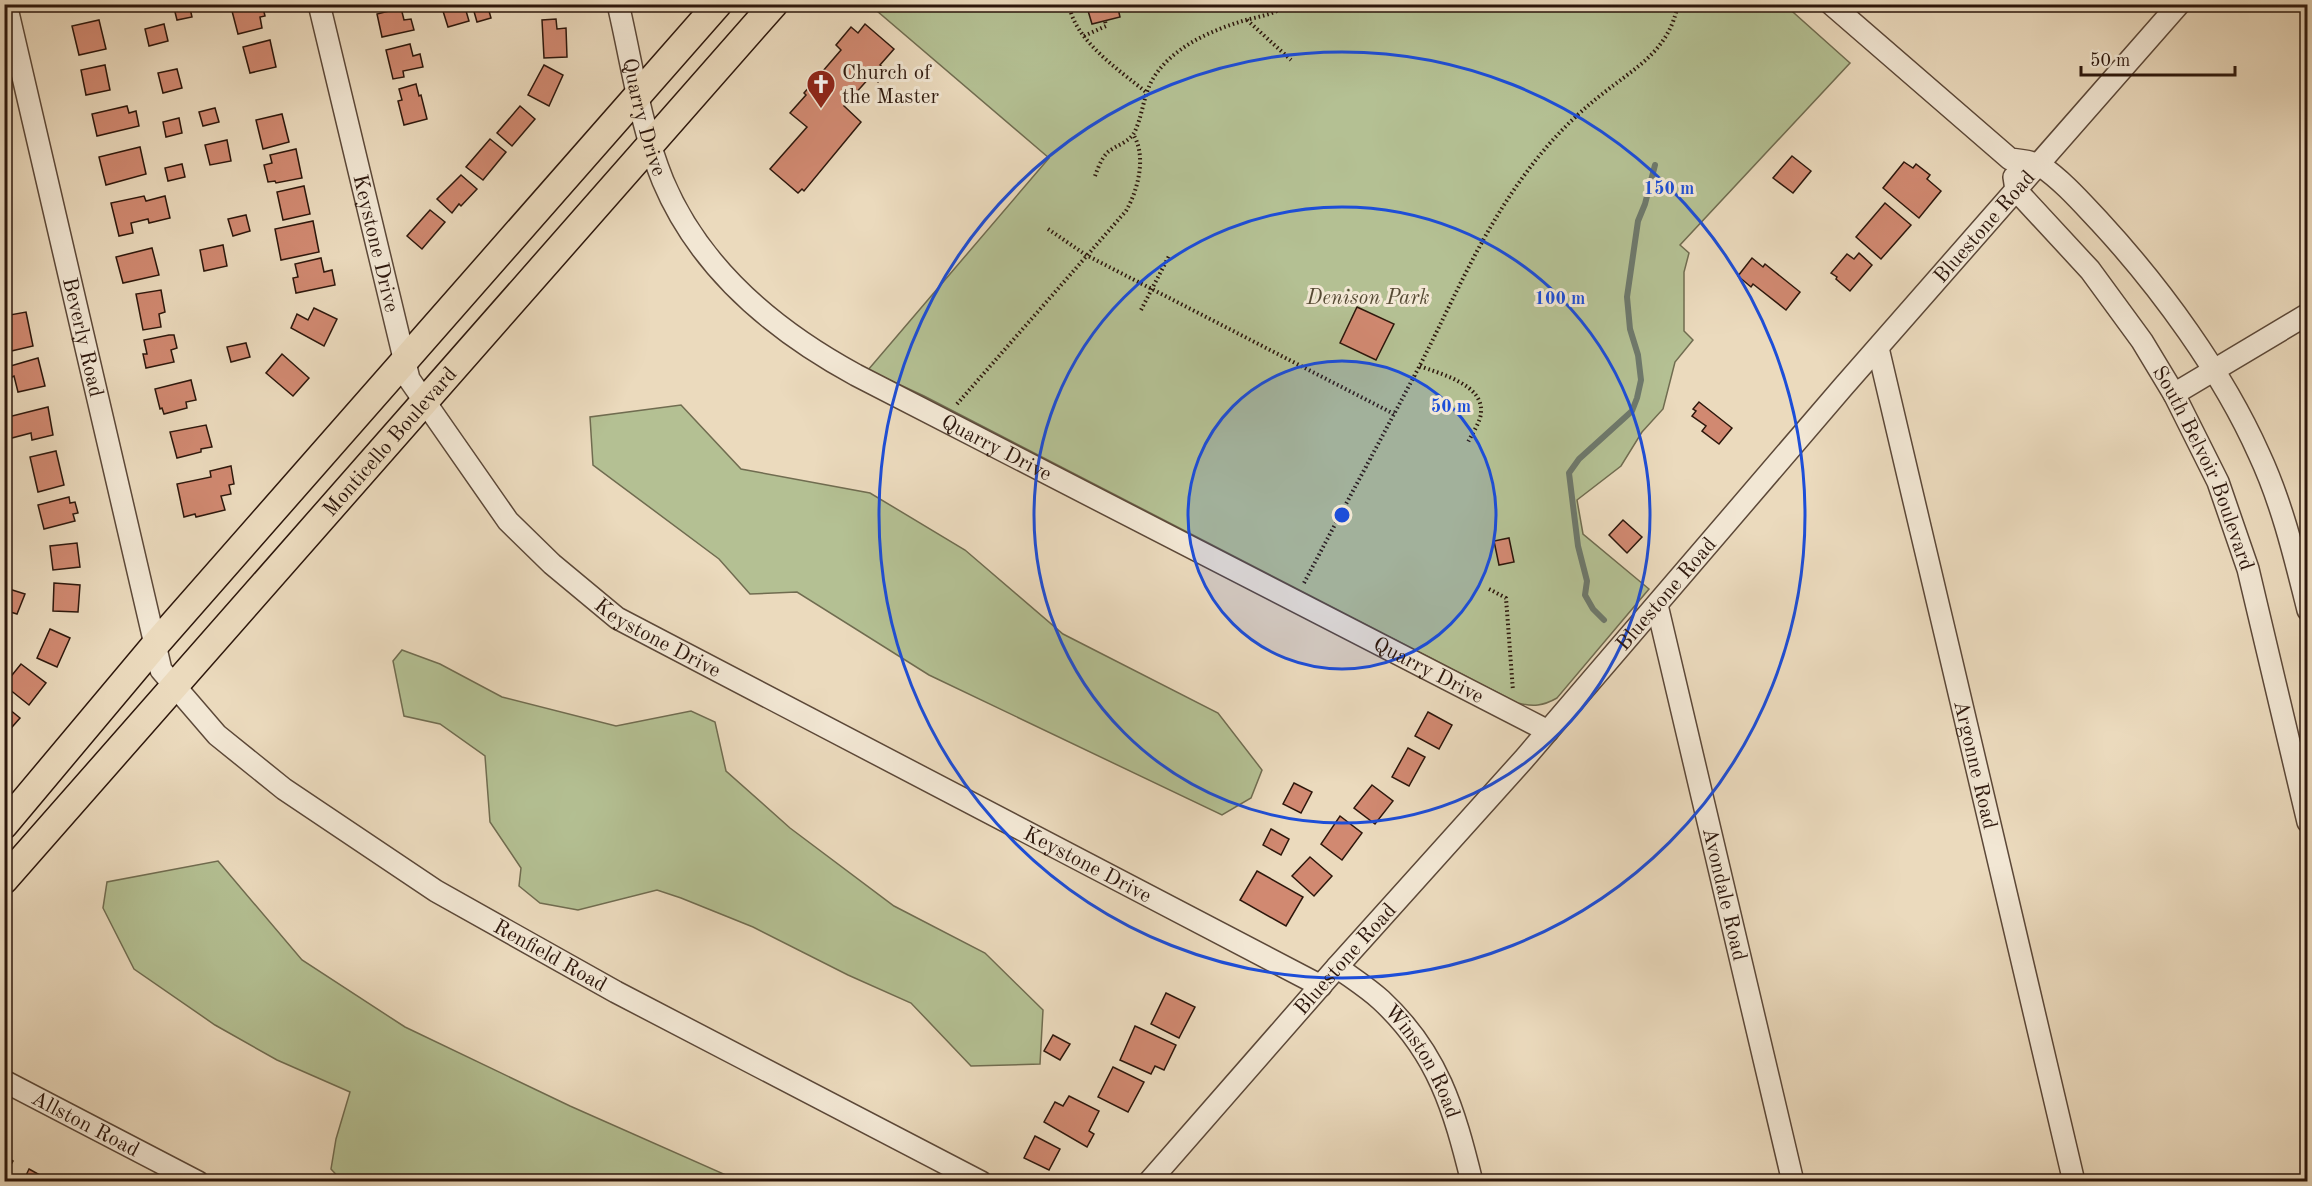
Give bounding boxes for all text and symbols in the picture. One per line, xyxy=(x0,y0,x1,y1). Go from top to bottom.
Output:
scale bar xyxy=(2081,39,2236,77)
text: 50 m xyxy=(2090,52,2130,70)
street label: Quarry Drive xyxy=(618,56,669,179)
place label: Church of the Master xyxy=(842,63,939,108)
church icon: Church of the Master xyxy=(805,68,837,110)
street label: Bluestone Road xyxy=(1930,167,2040,288)
street label: Keystone Drive xyxy=(348,173,402,315)
text: 150 m xyxy=(1644,180,1694,198)
street label: Beverly Road xyxy=(58,276,106,399)
park label: Denison Park xyxy=(1305,288,1430,309)
text: 100 m xyxy=(1535,290,1585,308)
street label: South Belvoir Boulevard xyxy=(2148,363,2257,573)
street label: Monticello Boulevard xyxy=(320,364,462,521)
text: 50 m xyxy=(1431,398,1471,416)
street label: Quarry Drive xyxy=(937,412,1055,486)
centre of rings xyxy=(1332,505,1352,525)
street label: Bluestone Road xyxy=(1613,534,1721,655)
street label: Keystone Drive xyxy=(590,595,724,682)
street label: Quarry Drive xyxy=(1370,634,1487,708)
street label: Argonne Road xyxy=(1949,699,2000,831)
street label: Keystone Drive xyxy=(1020,823,1154,907)
street label: Avondale Road xyxy=(1698,826,1750,963)
street label: Bluestone Road xyxy=(1291,900,1401,1020)
street label: Renfield Road xyxy=(490,917,610,997)
street label: Winston Road xyxy=(1380,1001,1463,1121)
street label: Allston Road xyxy=(28,1088,142,1161)

